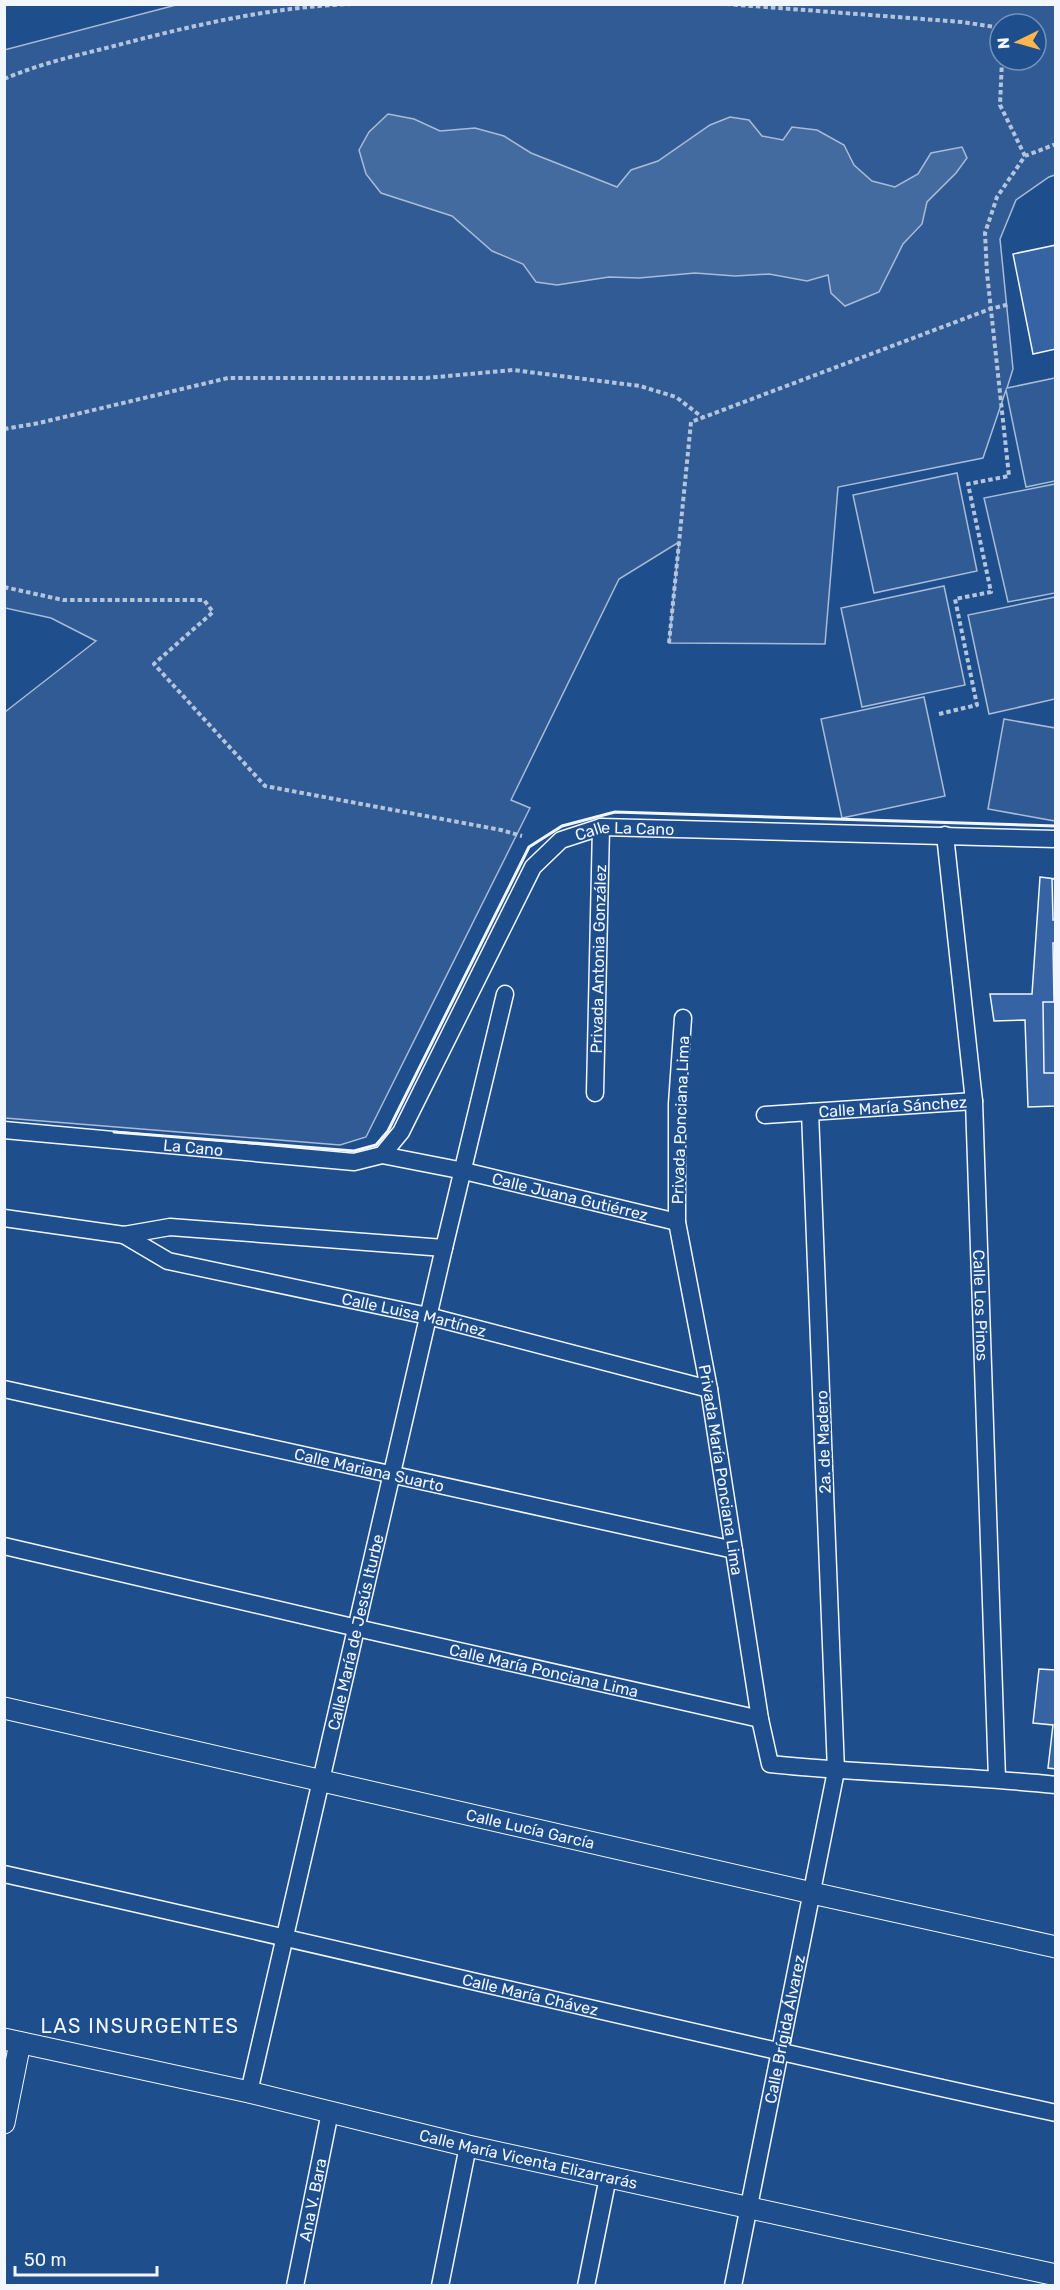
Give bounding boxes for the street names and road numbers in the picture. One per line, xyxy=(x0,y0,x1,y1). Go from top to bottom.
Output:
street label: Calle La Cano xyxy=(573,818,675,845)
street label: Privada Antonia González xyxy=(587,864,610,1054)
street label: Privada Ponciana Lima xyxy=(668,1035,693,1205)
street label: Calle María Sánchez xyxy=(818,1092,968,1121)
street label: La Cano xyxy=(162,1136,224,1160)
street label: Calle Juana Gutiérrez xyxy=(490,1169,650,1225)
street label: Calle Los Pinos xyxy=(969,1249,992,1361)
street label: Calle Luisa Martínez xyxy=(340,1289,488,1341)
street label: Privada María Ponciana Lima xyxy=(694,1363,747,1577)
street label: 2a. de Madero xyxy=(812,1390,835,1494)
street label: Calle Mariana Suarto xyxy=(292,1444,446,1496)
street label: Calle María de Jesús Iturbe xyxy=(324,1532,388,1732)
street label: Calle María Ponciana Lima xyxy=(447,1640,640,1701)
street label: Calle Lucía García xyxy=(464,1805,596,1853)
street label: Calle Brígida Álvarez xyxy=(761,1953,809,2105)
street label: Calle María Chávez xyxy=(460,1970,600,2020)
street label: Calle María Vicenta Elizarrarás xyxy=(417,2125,639,2193)
street label: Ana V. Bara xyxy=(295,2157,330,2243)

